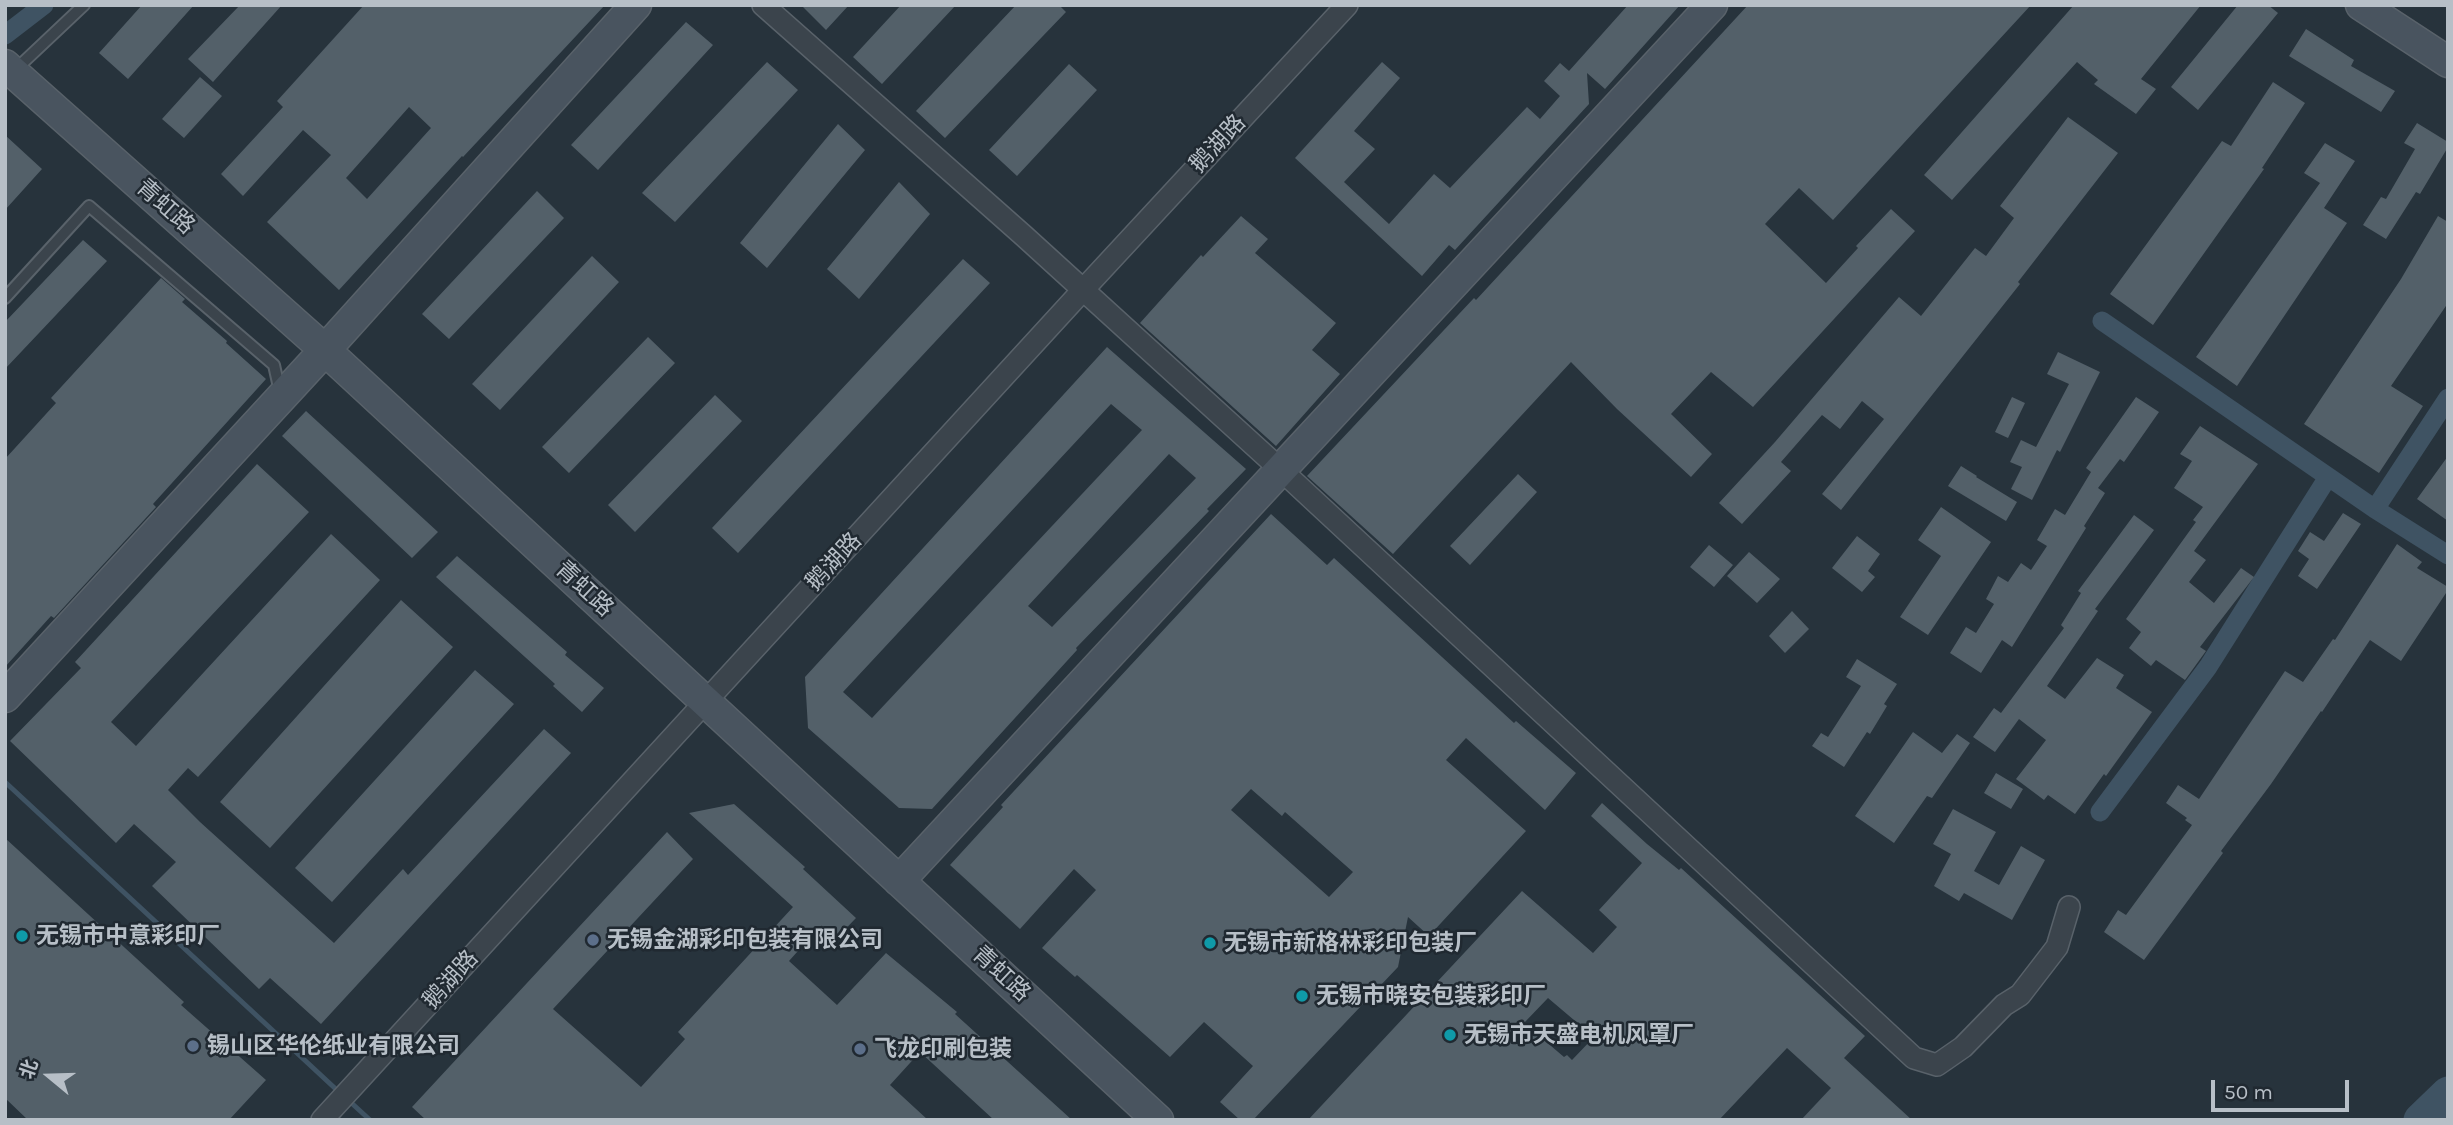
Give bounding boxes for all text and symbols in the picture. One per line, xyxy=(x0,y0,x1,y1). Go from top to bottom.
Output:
street label: 鹅湖路 xyxy=(1184,109,1252,179)
street label: 青虹路 xyxy=(130,174,200,240)
street label: 鹅湖路 xyxy=(800,527,868,597)
street label: 青虹路 xyxy=(549,555,619,623)
place label: 无锡市中意彩印厂 xyxy=(36,922,220,950)
place label: 无锡金湖彩印包装有限公司 xyxy=(607,926,883,954)
marker: 无锡市中意彩印厂 xyxy=(14,928,30,944)
place label: 无锡市新格林彩印包装厂 xyxy=(1224,929,1477,957)
marker: 无锡金湖彩印包装有限公司 xyxy=(585,932,601,948)
marker: 无锡市新格林彩印包装厂 xyxy=(1202,935,1218,951)
street label: 青虹路 xyxy=(966,940,1036,1008)
street label: 鹅湖路 xyxy=(418,945,484,1015)
place label: 无锡市晓安包装彩印厂 xyxy=(1316,982,1546,1010)
marker: 无锡市晓安包装彩印厂 xyxy=(1294,988,1310,1004)
place label: 无锡市天盛电机风罩厂 xyxy=(1464,1021,1694,1049)
marker: 无锡市天盛电机风罩厂 xyxy=(1442,1027,1458,1043)
place label: 锡山区华伦纸业有限公司 xyxy=(207,1032,460,1060)
place label: 飞龙印刷包装 xyxy=(874,1035,1012,1063)
marker: 锡山区华伦纸业有限公司 xyxy=(185,1038,201,1054)
north arrow xyxy=(14,1041,84,1111)
marker: 飞龙印刷包装 xyxy=(852,1041,868,1057)
text: 北 xyxy=(16,1057,43,1082)
scale bar xyxy=(2215,1066,2353,1110)
text: 50 m xyxy=(2224,1080,2273,1104)

